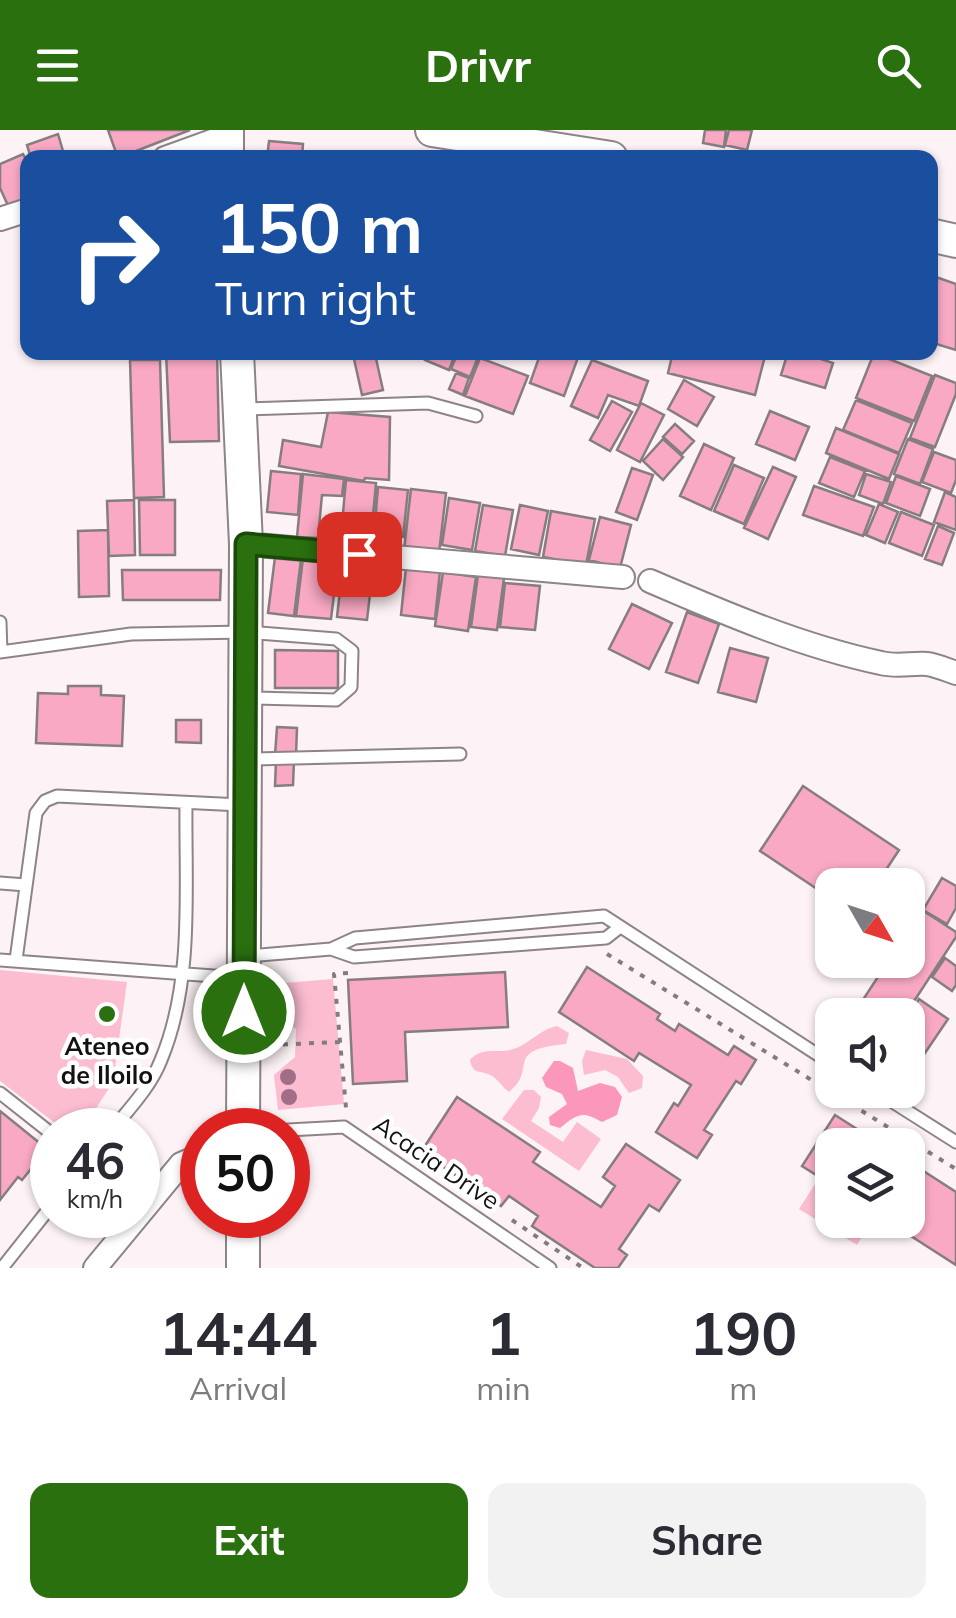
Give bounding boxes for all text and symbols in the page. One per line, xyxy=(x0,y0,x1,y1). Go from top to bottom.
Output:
text: Drivr xyxy=(425,37,531,93)
icon: menu xyxy=(30,38,85,93)
icon: search xyxy=(871,38,926,93)
text: 150 m xyxy=(215,183,423,271)
icon: right xyxy=(50,190,180,320)
text: Turn right xyxy=(215,270,416,326)
pin xyxy=(317,512,402,597)
icon: arrive xyxy=(332,527,387,582)
north arrow xyxy=(815,868,925,978)
map controls xyxy=(815,868,925,1238)
position arrow xyxy=(192,960,296,1064)
button: sound xyxy=(815,998,925,1108)
marker: Ateneo de Iloilo xyxy=(96,1003,118,1025)
place label: Ateneo de Iloilo xyxy=(61,1030,153,1090)
speed limit sign: 50 xyxy=(180,1108,310,1238)
street label: Acacia Drive xyxy=(368,1108,506,1216)
button: layers xyxy=(815,1128,925,1238)
text: 46 xyxy=(65,1129,125,1192)
text: km/h xyxy=(67,1183,123,1214)
text: 14:44 xyxy=(159,1295,318,1370)
text: 1 xyxy=(485,1295,521,1370)
text: 190 xyxy=(689,1295,797,1370)
text: Arrival xyxy=(189,1368,287,1408)
text: min xyxy=(476,1368,531,1408)
text: m xyxy=(729,1368,757,1408)
button: Exit xyxy=(30,1483,468,1598)
button: Share xyxy=(488,1483,926,1598)

